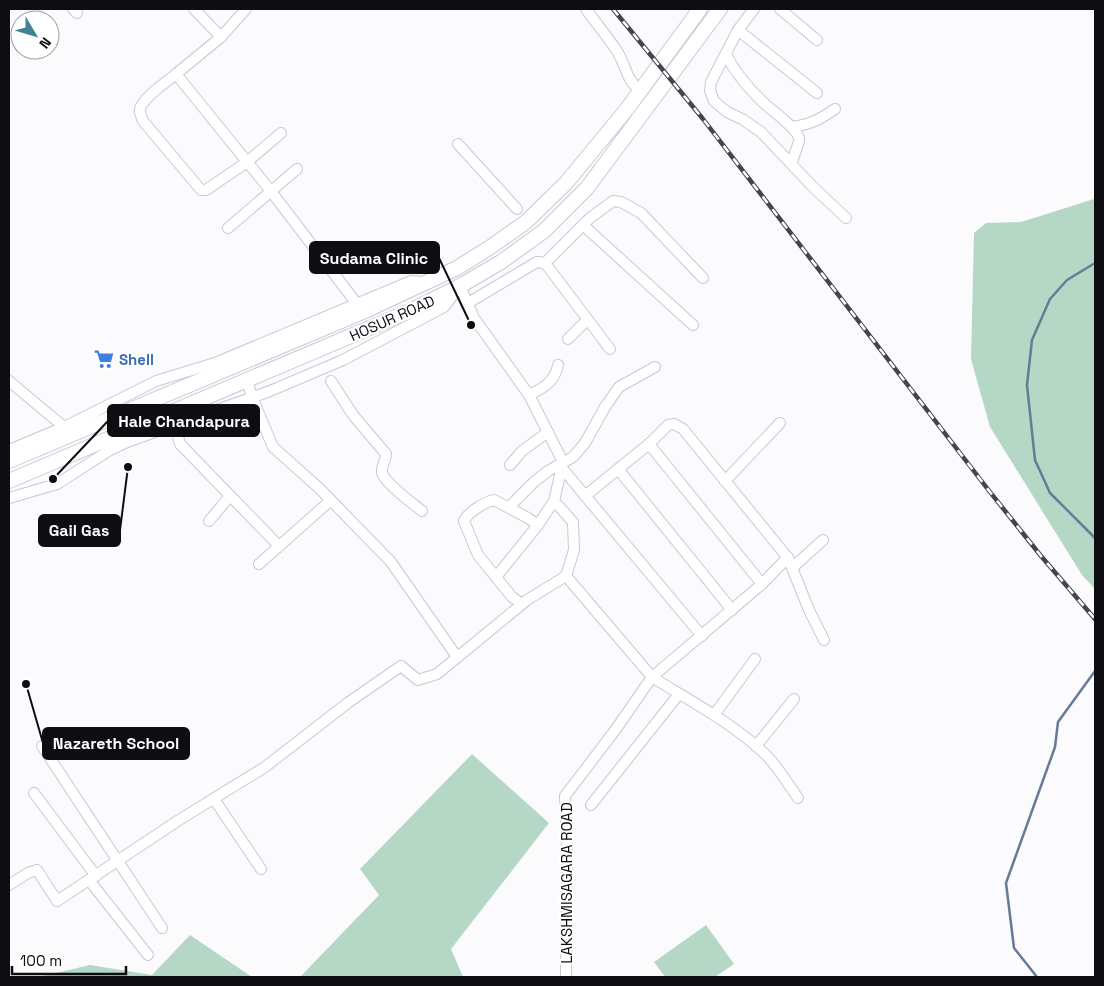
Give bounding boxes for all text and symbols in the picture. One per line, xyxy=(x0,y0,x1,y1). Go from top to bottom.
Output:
north arrow xyxy=(10,10,60,60)
text: N xyxy=(35,34,55,52)
callout: Sudama Clinic xyxy=(310,242,439,273)
text: Sudama Clinic xyxy=(320,248,428,269)
street label: HOSUR ROAD xyxy=(347,291,438,345)
supermarket icon: Shell xyxy=(93,348,115,370)
place label: Shell xyxy=(119,350,154,369)
callout: Hale Chandapura xyxy=(108,405,259,436)
text: Hale Chandapura xyxy=(118,411,250,432)
callout: Gail Gas xyxy=(39,515,120,546)
text: Gail Gas xyxy=(49,520,109,541)
callout: Nazareth School xyxy=(43,728,189,759)
text: Nazareth School xyxy=(53,733,179,754)
street label: LAKSHMISAGARA ROAD xyxy=(557,802,576,964)
scale bar xyxy=(12,944,126,976)
text: 100 m xyxy=(20,951,62,970)

